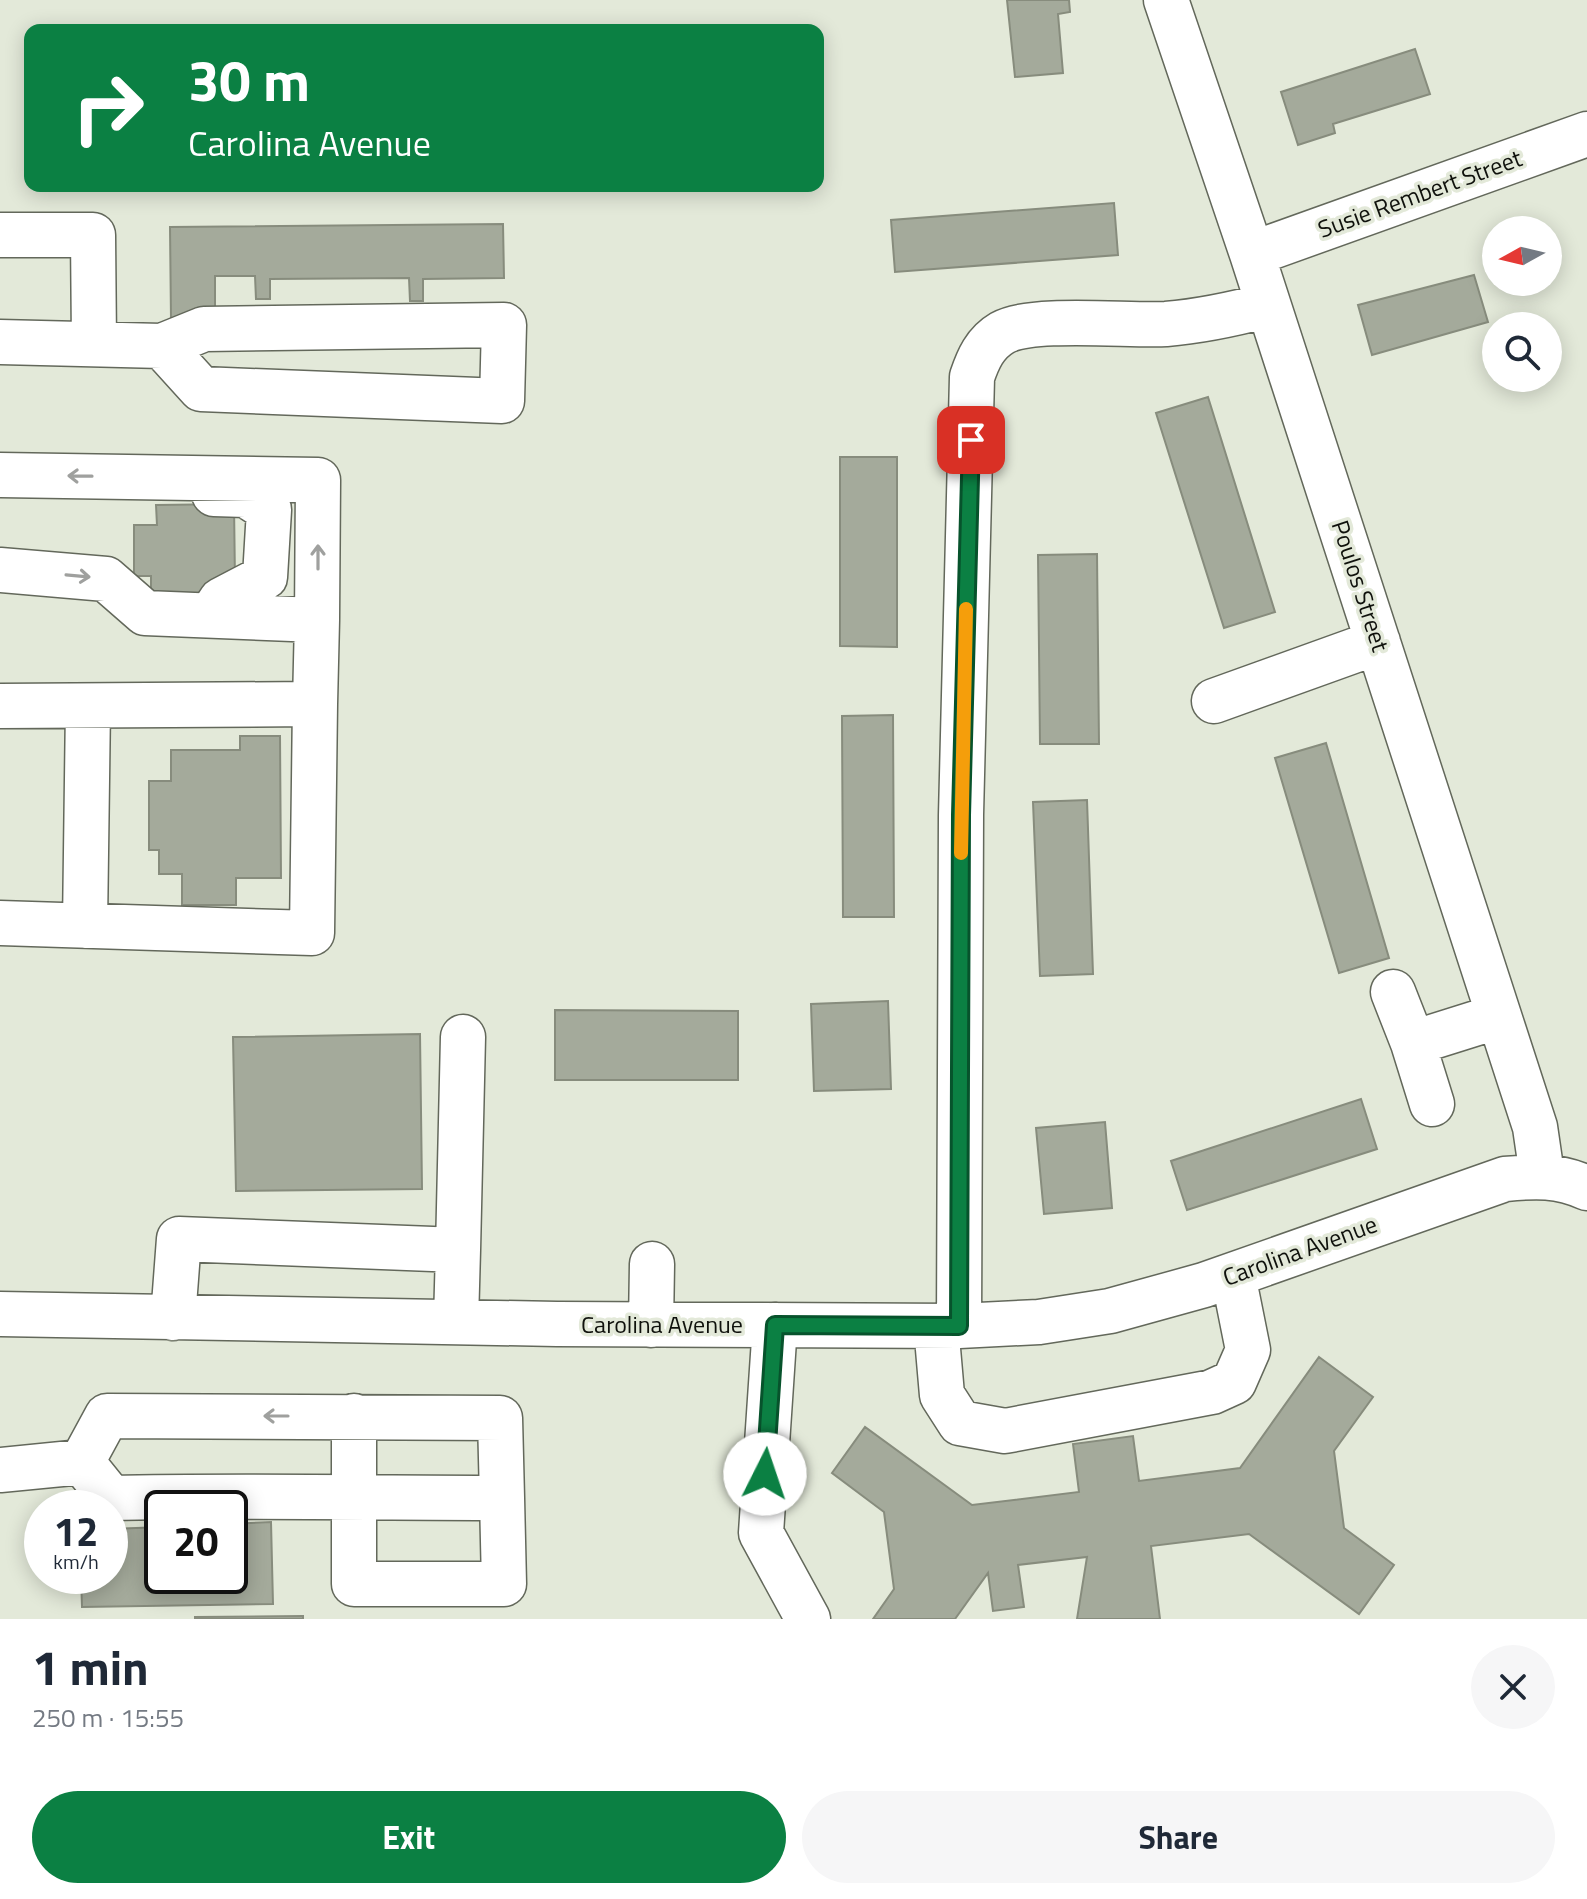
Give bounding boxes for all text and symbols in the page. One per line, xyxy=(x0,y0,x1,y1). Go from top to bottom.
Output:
text: 30 m xyxy=(188,38,310,123)
icon: right xyxy=(56,56,160,160)
text: Carolina Avenue xyxy=(188,115,431,170)
street label: Susie Rembert Street xyxy=(1313,139,1527,247)
north arrow xyxy=(1482,216,1562,296)
map controls xyxy=(1482,216,1562,392)
button: search xyxy=(1482,312,1562,392)
pin xyxy=(937,406,1005,474)
icon: arrive xyxy=(949,418,993,462)
one-way arrow xyxy=(67,468,94,484)
street label: Poulos Street xyxy=(1323,515,1399,657)
one-way arrow xyxy=(310,544,326,571)
one-way arrow xyxy=(64,569,91,584)
street label: Carolina Avenue xyxy=(1217,1205,1382,1295)
street label: Carolina Avenue xyxy=(581,1306,743,1342)
one-way arrow xyxy=(263,1408,290,1424)
position arrow xyxy=(723,1432,807,1516)
speed limit sign: 20 xyxy=(144,1490,248,1594)
text: 12 xyxy=(54,1501,98,1562)
text: km/h xyxy=(53,1546,99,1577)
text: 1 min xyxy=(32,1631,149,1704)
button: close xyxy=(1471,1645,1555,1729)
text: 250 m · 15:55 xyxy=(32,1698,184,1737)
button: Exit xyxy=(32,1791,786,1883)
button: Share xyxy=(802,1791,1555,1883)

